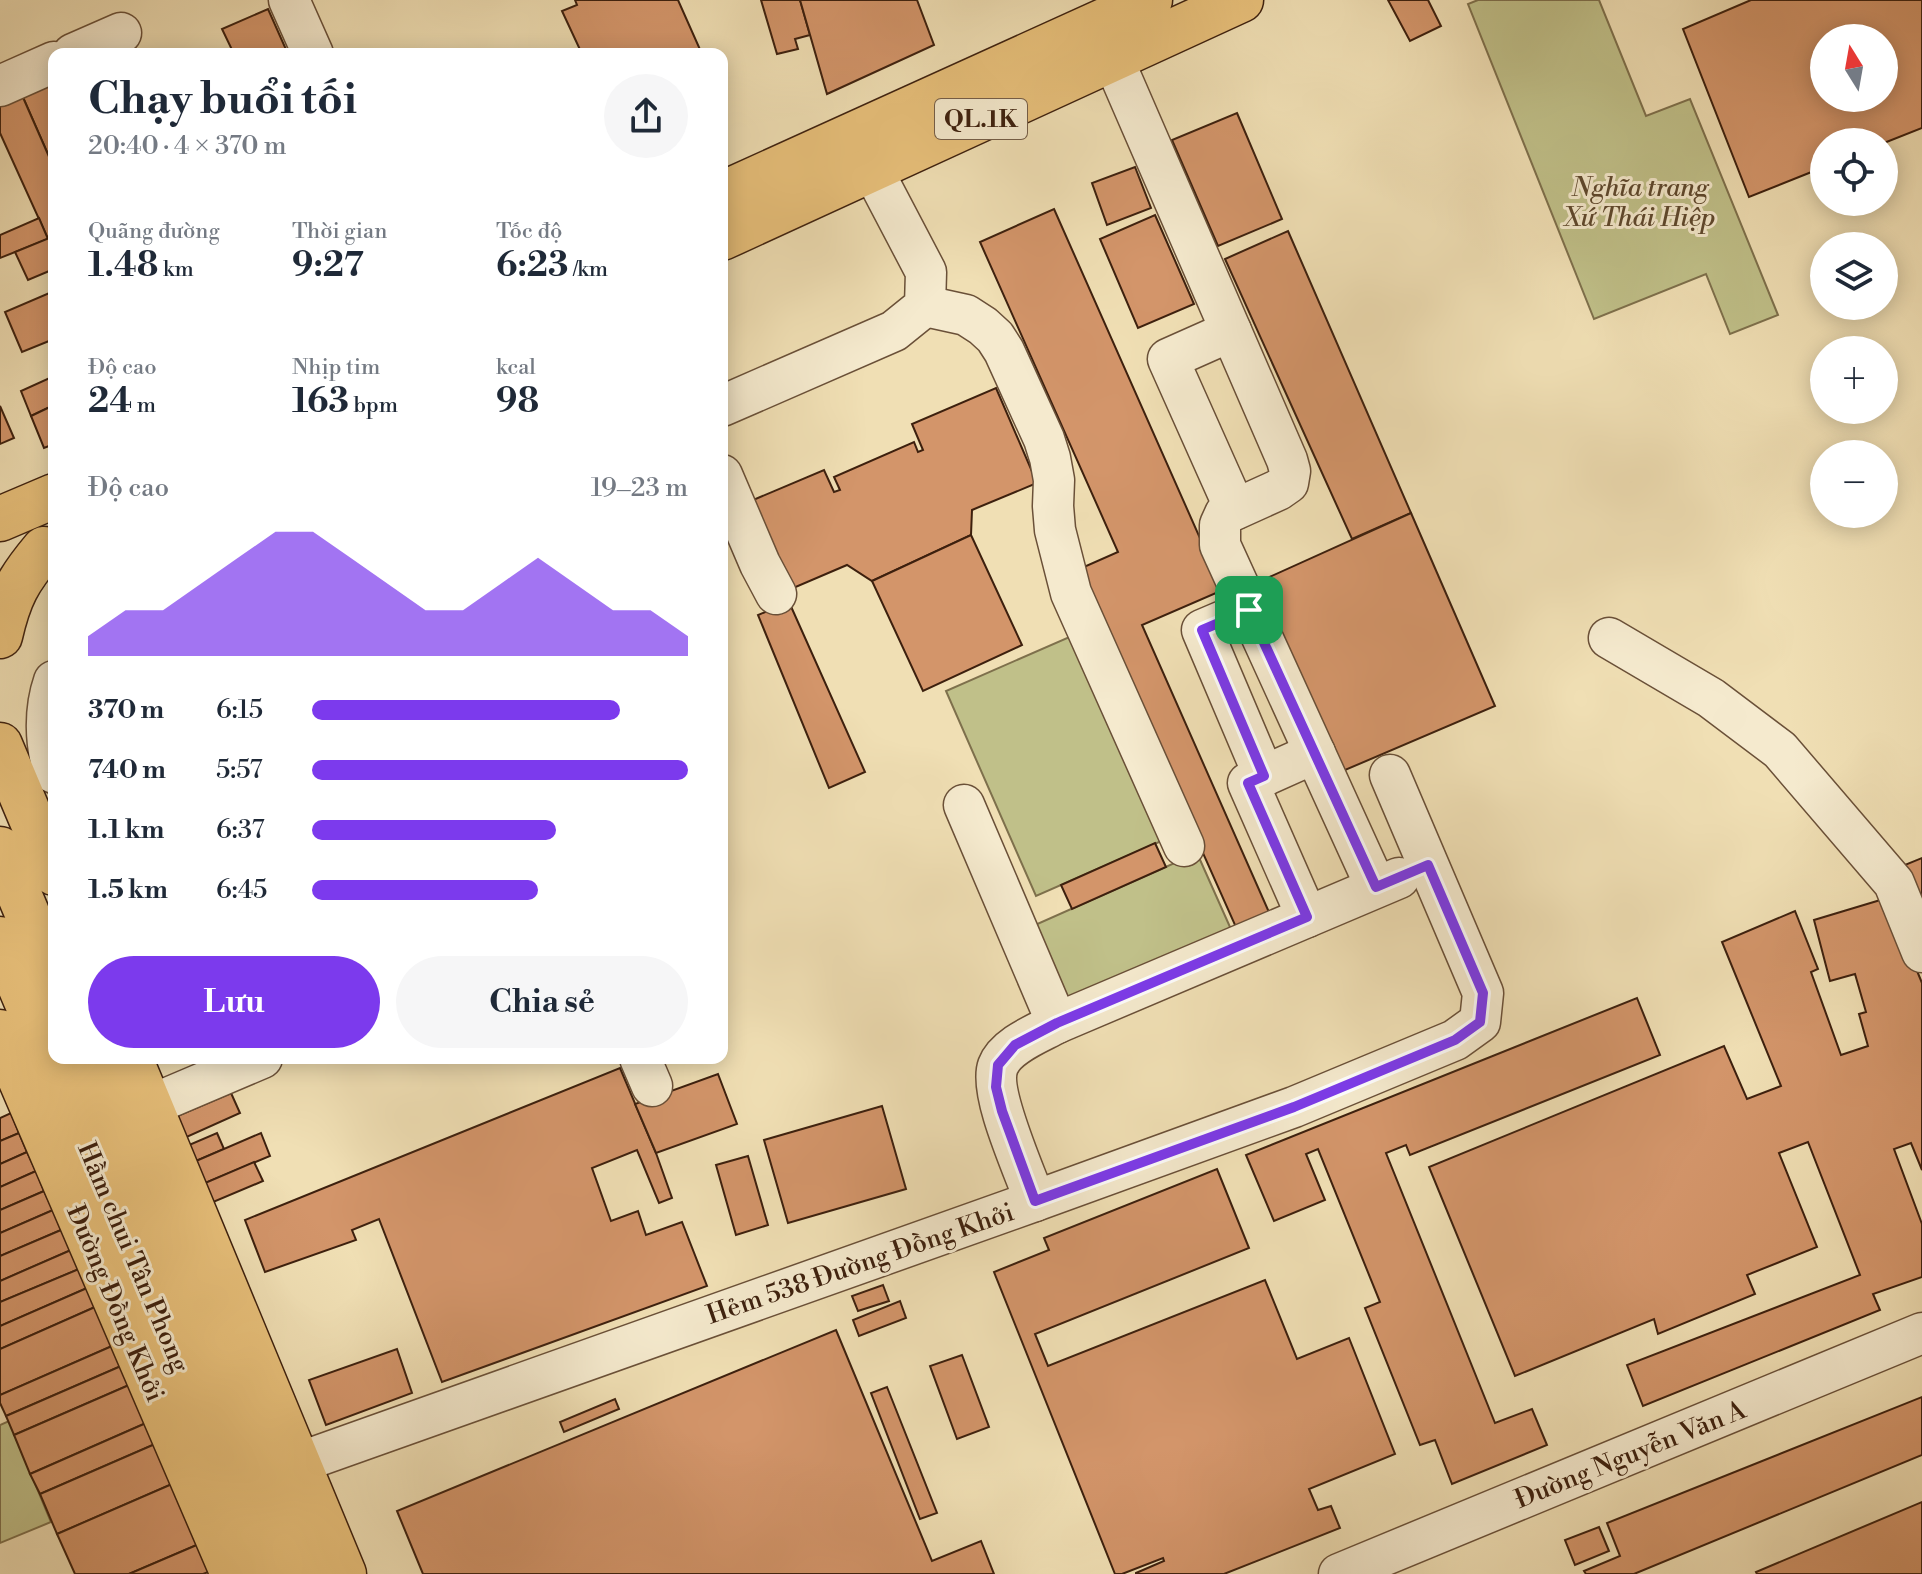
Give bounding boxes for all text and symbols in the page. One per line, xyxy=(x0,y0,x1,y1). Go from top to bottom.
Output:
north arrow xyxy=(1810,24,1898,112)
map controls xyxy=(1810,24,1898,528)
text: Chạy buổi tối xyxy=(88,72,357,127)
button: share xyxy=(604,74,688,158)
road number: QL.1K xyxy=(935,99,1027,139)
button: locate xyxy=(1810,128,1898,216)
text: 20:40 · 4 × 370 m xyxy=(88,130,287,162)
park label: Nghĩa trang Xứ Thái Hiệp xyxy=(1562,172,1716,234)
text: Quãng đường xyxy=(88,218,220,245)
text: Thời gian xyxy=(292,218,387,245)
text: Tốc độ xyxy=(496,218,562,245)
button: layers xyxy=(1810,232,1898,320)
text: 1.48 xyxy=(88,245,158,287)
text: 9:27 xyxy=(292,245,364,287)
text: 6:23 xyxy=(496,245,568,287)
text: km xyxy=(158,256,194,283)
text: /km xyxy=(568,256,608,283)
button: + xyxy=(1810,336,1898,424)
text: Độ cao xyxy=(88,354,157,381)
text: Nhịp tim xyxy=(292,354,380,381)
text: kcal xyxy=(496,354,536,381)
text: 24 xyxy=(88,381,132,423)
text: 163 xyxy=(292,381,349,423)
text: 98 xyxy=(496,381,539,423)
text: m xyxy=(132,392,156,419)
text: bpm xyxy=(349,392,398,419)
button: − xyxy=(1810,440,1898,528)
text: Độ cao xyxy=(88,472,169,504)
text: 19–23 m xyxy=(591,472,688,504)
pin xyxy=(1215,576,1283,644)
icon: arrive xyxy=(1227,588,1271,632)
text: 370 m xyxy=(88,694,164,726)
text: 6:15 xyxy=(216,694,263,726)
text: 740 m xyxy=(88,754,166,786)
text: 5:57 xyxy=(216,754,263,786)
text: 1.1 km xyxy=(88,814,164,846)
text: 6:37 xyxy=(216,814,265,846)
text: 1.5 km xyxy=(88,874,168,906)
text: 6:45 xyxy=(216,874,267,906)
button: Lưu xyxy=(88,956,380,1048)
button: Chia sẻ xyxy=(396,956,688,1048)
street label: Hầm chui Tân Phong xyxy=(70,1137,196,1378)
street label: Hẻm 538 Đường Đồng Khởi xyxy=(703,1196,1018,1332)
street label: Đường Đồng Khởi xyxy=(59,1200,171,1407)
street label: Đường Nguyễn Văn A xyxy=(1510,1394,1751,1516)

